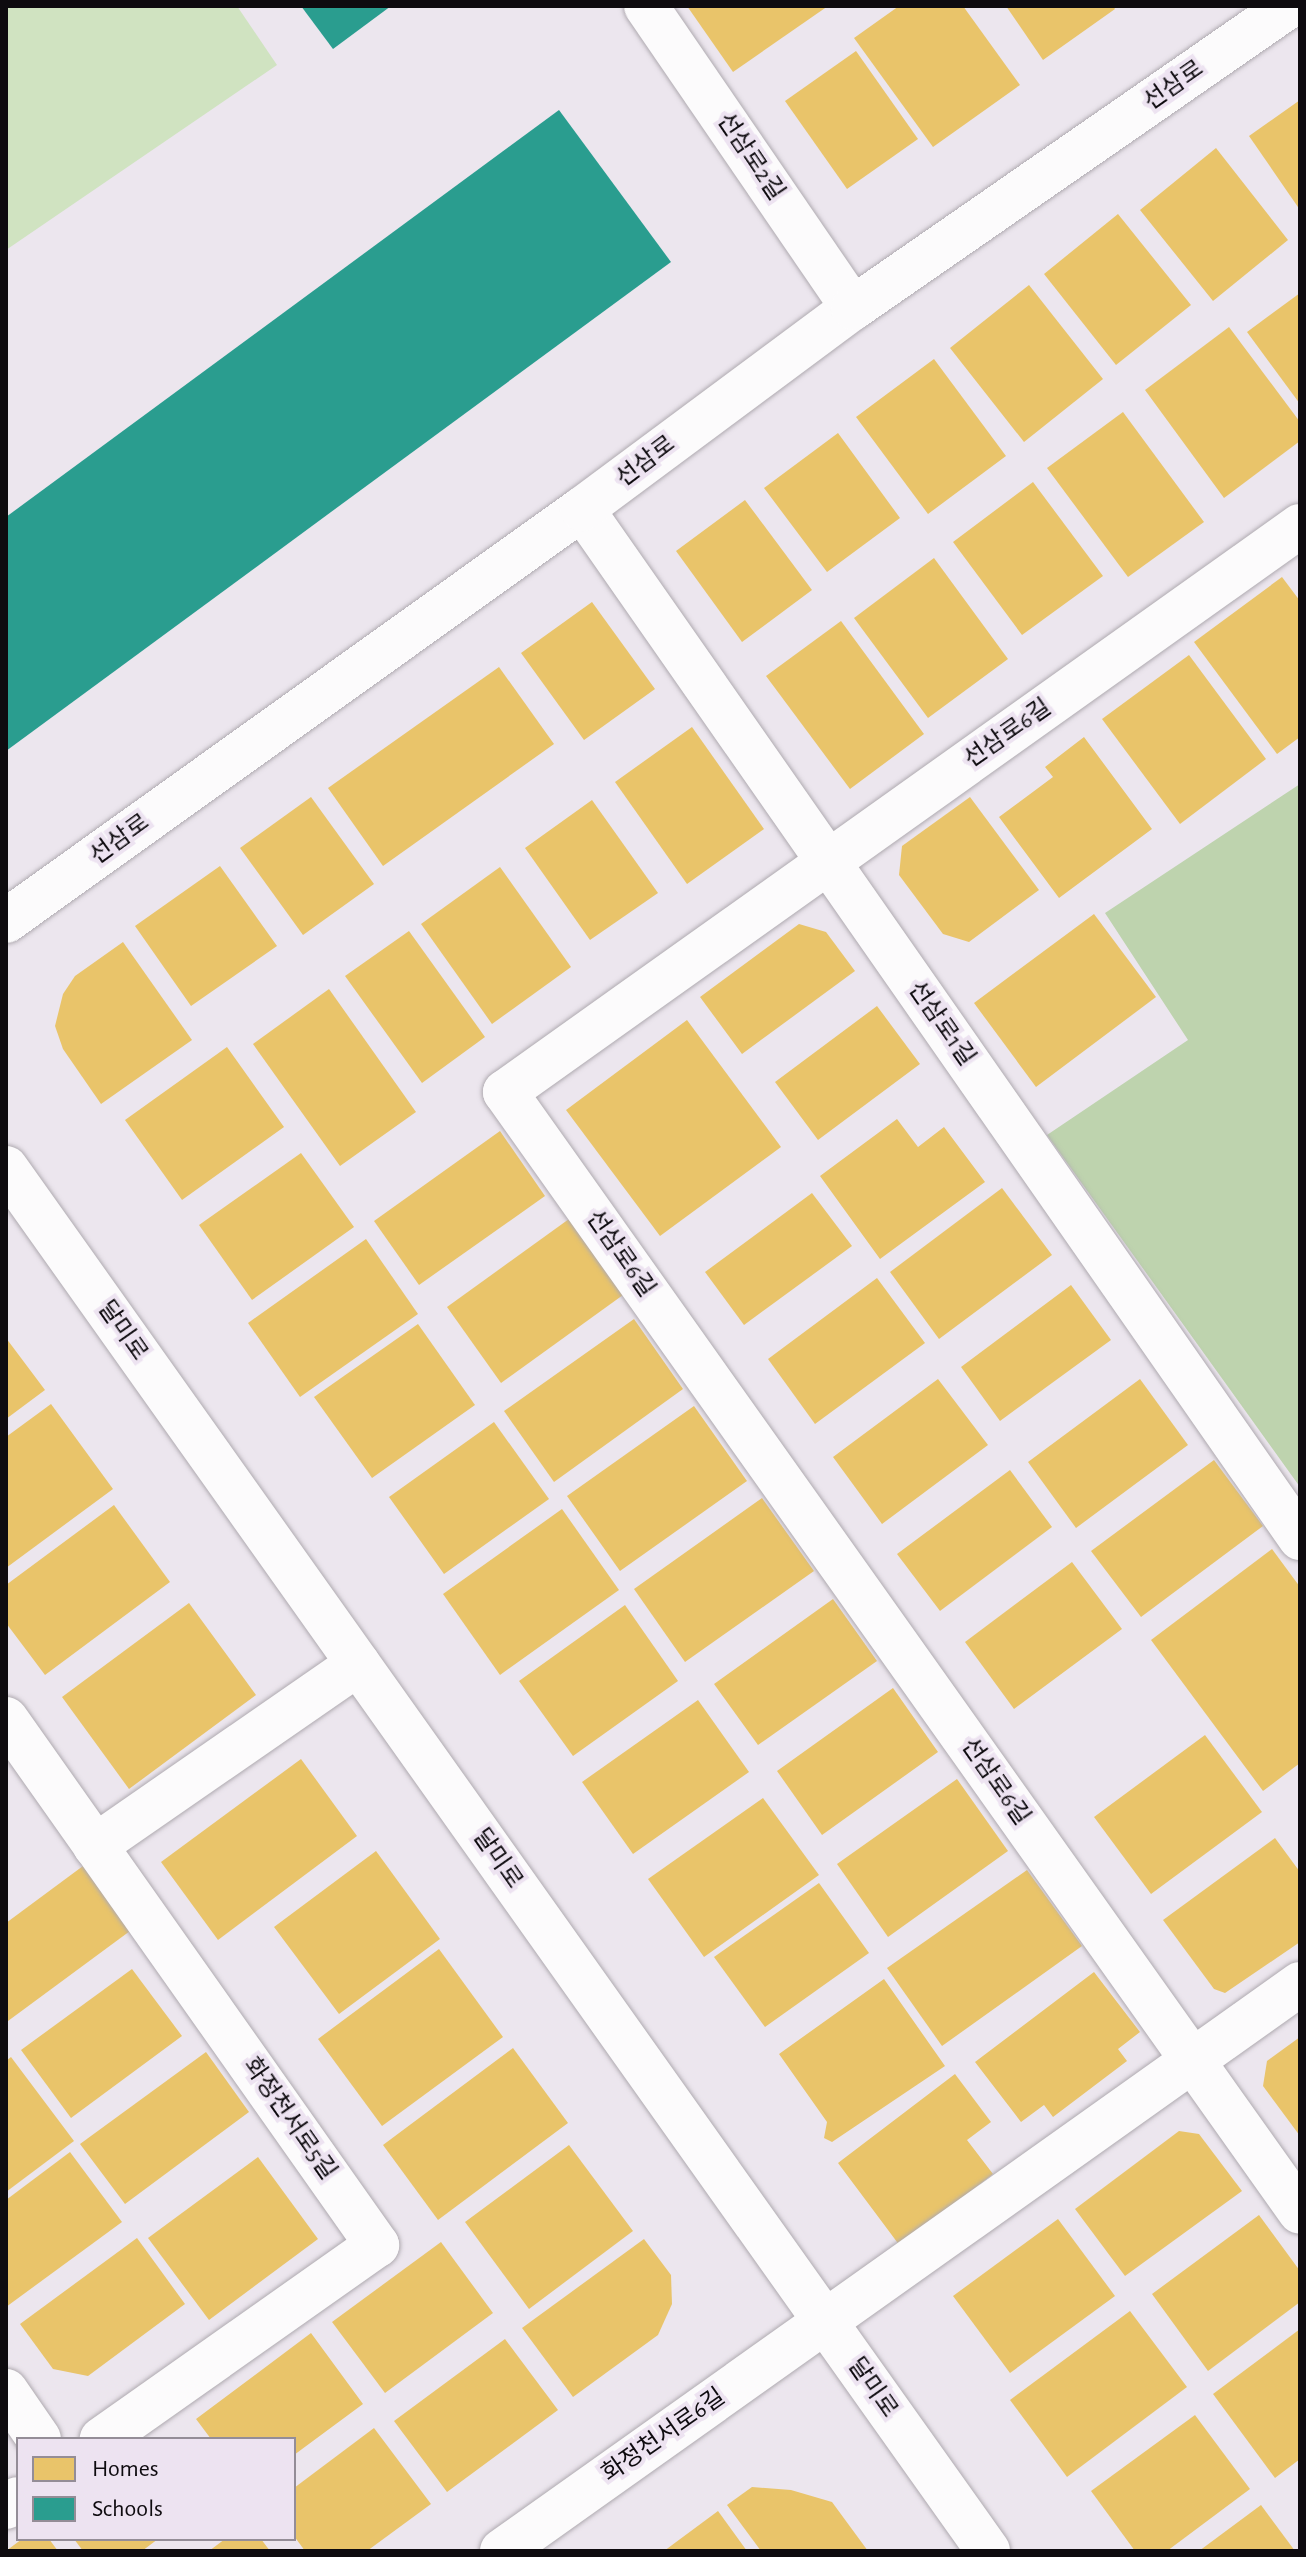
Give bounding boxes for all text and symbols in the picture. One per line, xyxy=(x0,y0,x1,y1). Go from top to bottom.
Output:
street label: 선삼로 xyxy=(1139,55,1209,117)
street label: 선삼로2길 xyxy=(710,108,790,206)
street label: 선삼로 xyxy=(611,431,681,493)
street label: 선삼로6길 xyxy=(959,694,1057,774)
street label: 선삼로 xyxy=(85,809,155,871)
street label: 선삼로1길 xyxy=(902,976,980,1072)
street label: 선삼로6길 xyxy=(580,1205,660,1303)
street label: 달미로 xyxy=(91,1296,153,1366)
street label: 선삼로6길 xyxy=(955,1733,1035,1831)
street label: 달미로 xyxy=(466,1824,528,1894)
street label: 화정천서로5길 xyxy=(236,2052,342,2186)
street label: 달미로 xyxy=(841,2353,903,2423)
street label: 화정천서로6길 xyxy=(597,2383,731,2489)
legend xyxy=(16,2437,296,2541)
text: Homes xyxy=(92,2457,159,2481)
text: Schools xyxy=(92,2497,163,2521)

